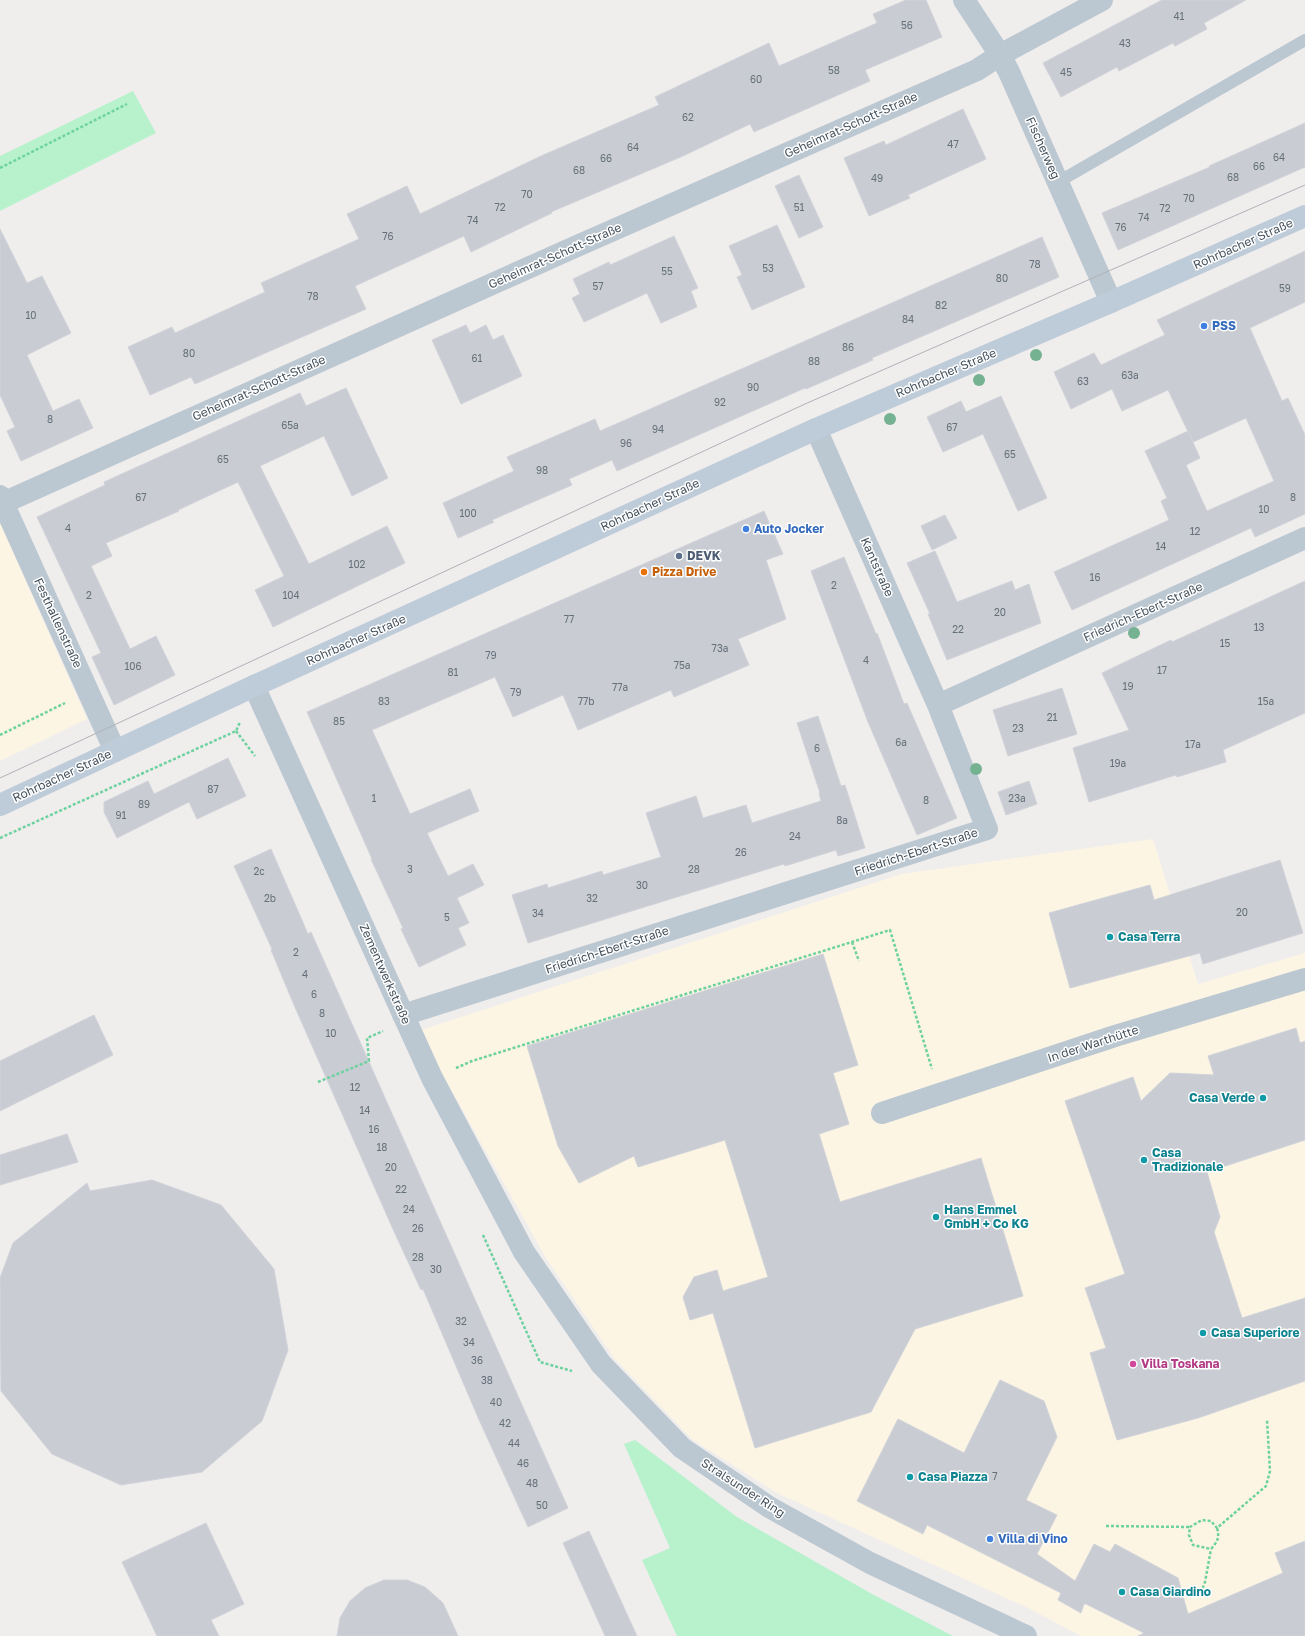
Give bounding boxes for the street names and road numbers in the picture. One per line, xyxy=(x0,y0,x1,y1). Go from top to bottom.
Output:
street label: Geheimrat-Schott-Straße xyxy=(782,88,920,161)
street label: Fischerweg xyxy=(1023,114,1064,181)
street label: Rohrbacher Straße xyxy=(1191,215,1295,272)
street label: Geheimrat-Schott-Straße xyxy=(486,219,624,292)
street label: Rohrbacher Straße xyxy=(893,345,998,400)
street label: Geheimrat-Schott-Straße xyxy=(190,351,328,424)
street label: Rohrbacher Straße xyxy=(598,475,702,534)
street label: Kantstraße xyxy=(858,535,897,599)
street label: Festhallenstraße xyxy=(31,575,86,670)
street label: Friedrich-Ebert-Straße xyxy=(1081,578,1205,645)
street label: Rohrbacher Straße xyxy=(304,611,408,668)
street label: Rohrbacher Straße xyxy=(10,746,114,805)
street label: Friedrich-Ebert-Straße xyxy=(852,824,980,879)
street label: Zementwerkstraße xyxy=(357,921,414,1026)
street label: Friedrich-Ebert-Straße xyxy=(543,922,671,977)
street label: In der Warthütte xyxy=(1045,1022,1140,1065)
street label: Stralsunder Ring xyxy=(699,1455,788,1520)

